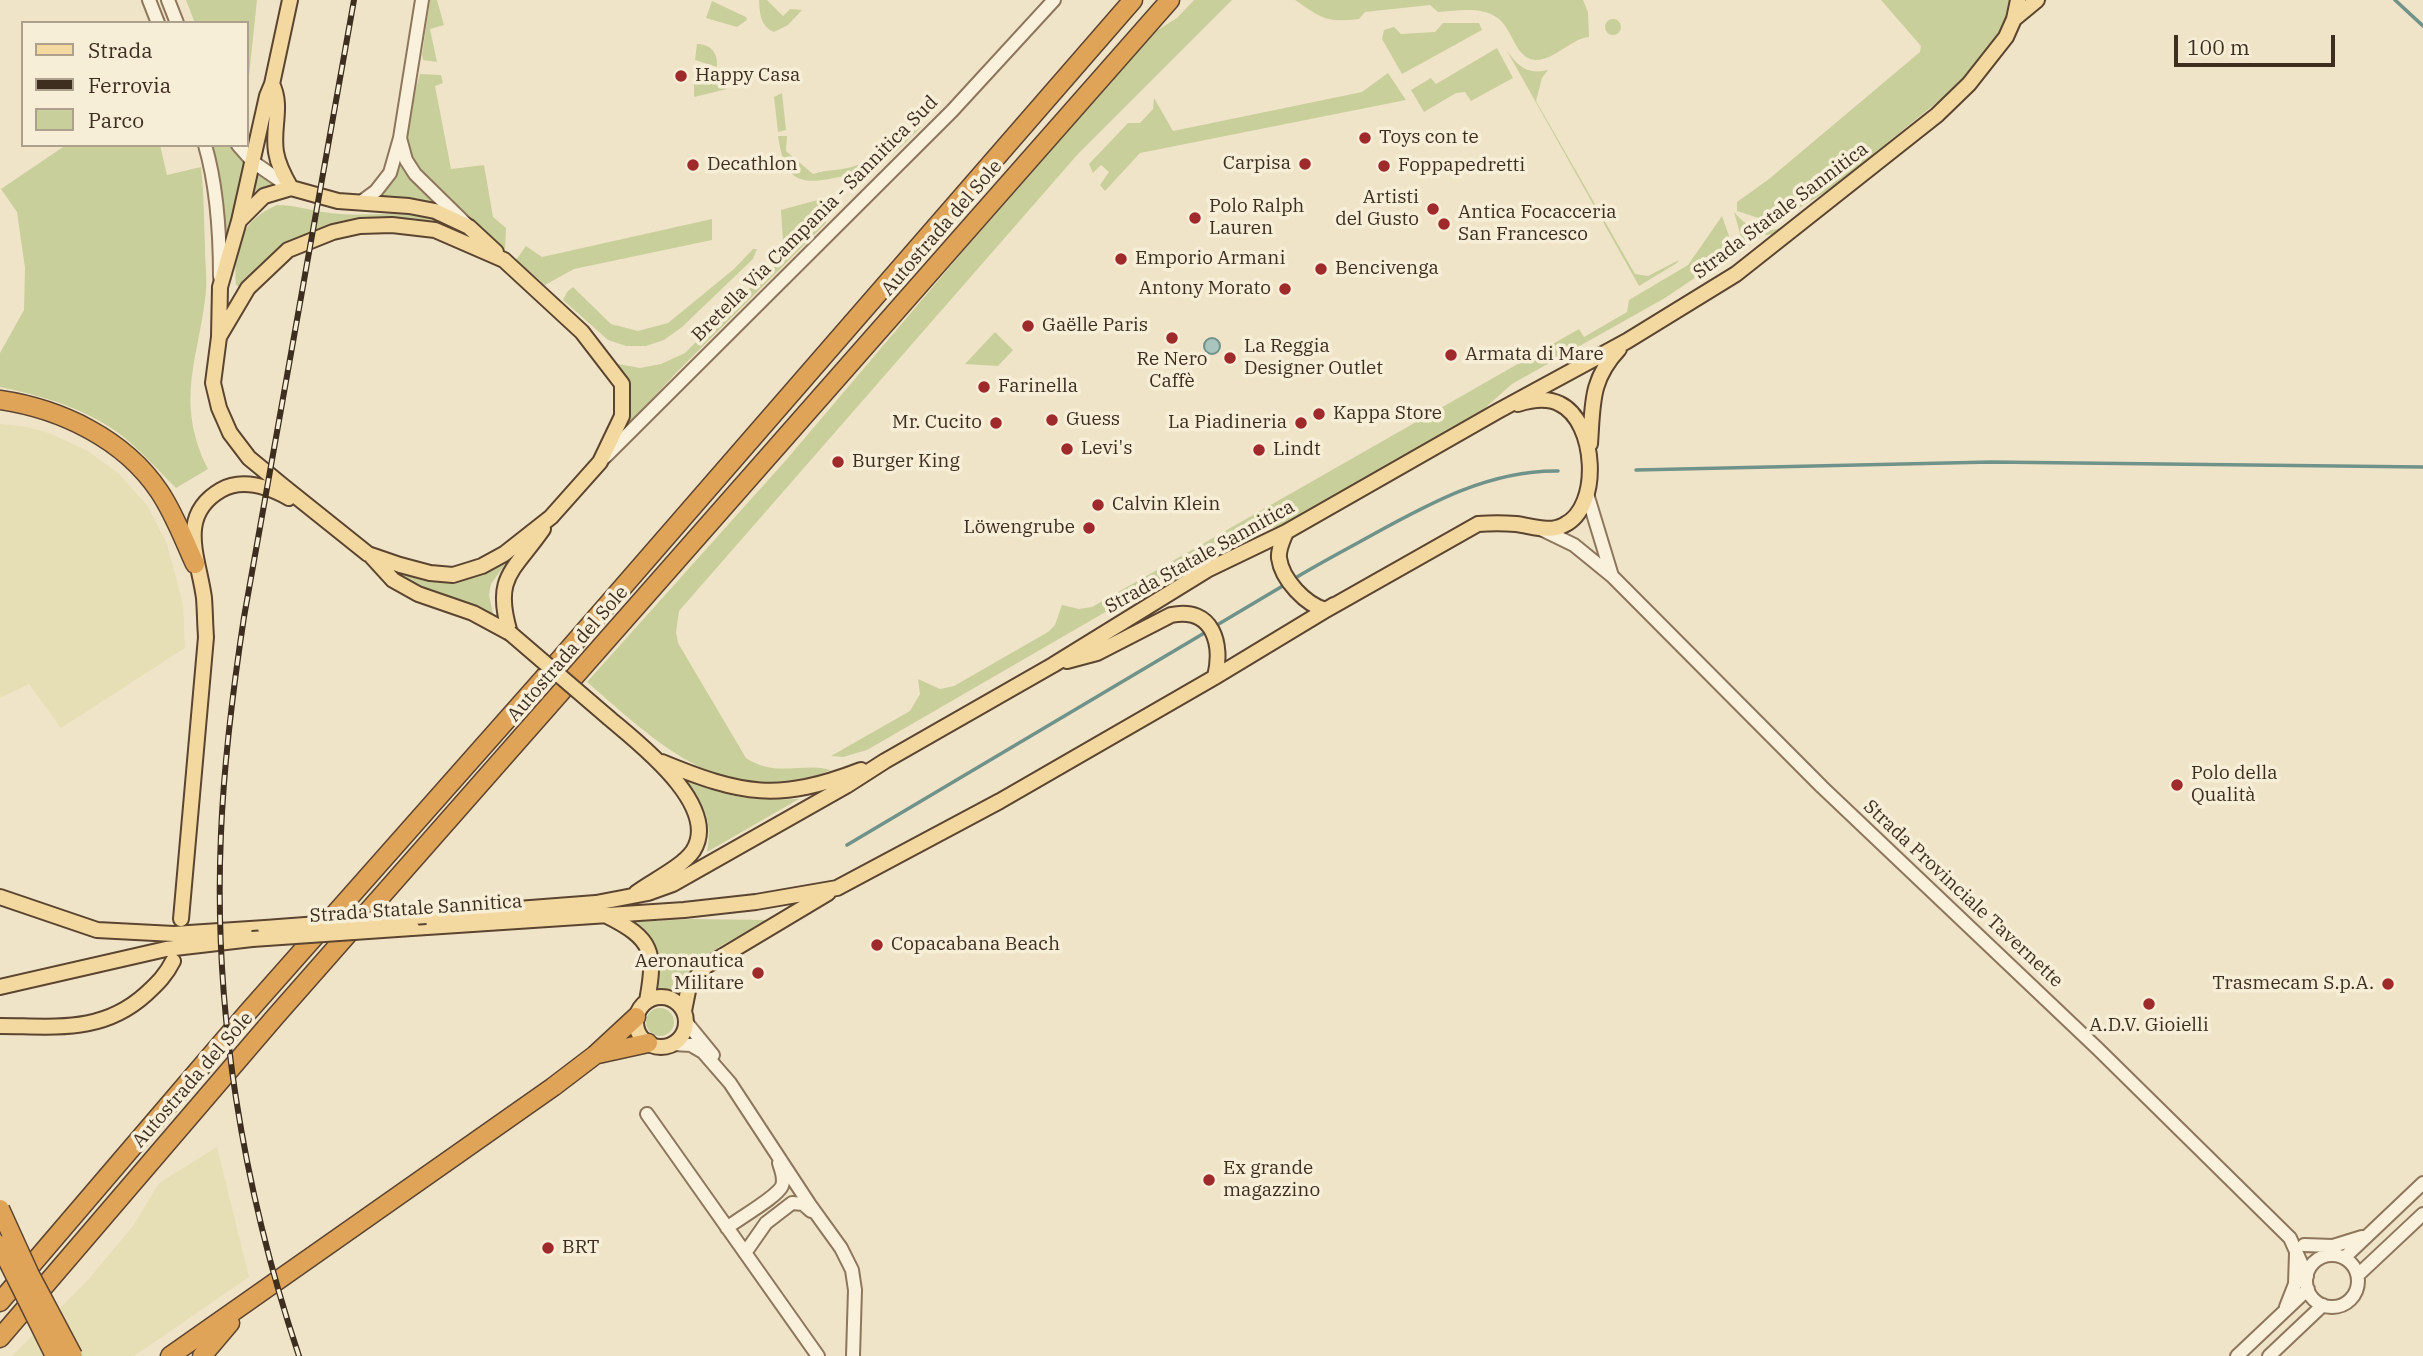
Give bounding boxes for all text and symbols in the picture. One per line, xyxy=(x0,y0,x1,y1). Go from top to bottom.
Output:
legend xyxy=(21,21,248,147)
scale bar xyxy=(2178,21,2339,65)
text: 100 m xyxy=(2187,33,2250,61)
text: Strada xyxy=(88,36,153,64)
place label: Happy Casa xyxy=(695,65,800,87)
marker: Happy Casa xyxy=(673,68,689,84)
text: Ferrovia xyxy=(88,71,171,99)
street label: Bretella Via Campania - Sannitica Sud xyxy=(687,91,943,347)
text: Parco xyxy=(88,106,144,134)
place label: Toys con te xyxy=(1379,127,1479,149)
marker: Toys con te xyxy=(1357,130,1373,146)
street label: Strada Statale Sannitica xyxy=(1689,138,1873,284)
place label: Carpisa xyxy=(1223,153,1291,175)
place label: Decathlon xyxy=(707,154,798,176)
street label: Autostrada del Sole xyxy=(877,155,1007,301)
place label: Foppapedretti xyxy=(1398,155,1525,177)
marker: Carpisa xyxy=(1297,156,1313,172)
marker: Decathlon xyxy=(685,157,701,173)
marker: Foppapedretti xyxy=(1376,158,1392,174)
place label: Artisti del Gusto xyxy=(1335,187,1419,231)
place label: Polo Ralph Lauren xyxy=(1209,196,1304,240)
marker: Artisti del Gusto xyxy=(1425,201,1441,217)
place label: Antica Focacceria San Francesco xyxy=(1458,202,1617,246)
marker: Polo Ralph Lauren xyxy=(1187,210,1203,226)
marker: Antica Focacceria San Francesco xyxy=(1436,216,1452,232)
place label: Emporio Armani xyxy=(1135,248,1285,270)
marker: Emporio Armani xyxy=(1113,251,1129,267)
place label: Bencivenga xyxy=(1335,258,1439,280)
marker: Bencivenga xyxy=(1313,261,1329,277)
place label: Antony Morato xyxy=(1139,278,1271,300)
marker: Antony Morato xyxy=(1277,281,1293,297)
place label: Gaëlle Paris xyxy=(1042,315,1148,337)
marker: Gaëlle Paris xyxy=(1020,318,1036,334)
marker: Re Nero Caffè xyxy=(1164,330,1180,346)
place label: La Reggia Designer Outlet xyxy=(1244,336,1383,380)
place label: Armata di Mare xyxy=(1465,344,1604,366)
marker: Armata di Mare xyxy=(1443,347,1459,363)
place label: Re Nero Caffè xyxy=(1136,349,1208,393)
marker: La Reggia Designer Outlet xyxy=(1222,350,1238,366)
place label: Farinella xyxy=(998,376,1078,398)
marker: Farinella xyxy=(976,379,992,395)
place label: Kappa Store xyxy=(1333,403,1442,425)
marker: Kappa Store xyxy=(1311,406,1327,422)
place label: Guess xyxy=(1066,409,1120,431)
place label: Mr. Cucito xyxy=(892,412,982,434)
marker: Guess xyxy=(1044,412,1060,428)
place label: La Piadineria xyxy=(1168,412,1287,434)
marker: Mr. Cucito xyxy=(988,415,1004,431)
marker: La Piadineria xyxy=(1293,415,1309,431)
place label: Levi's xyxy=(1081,438,1132,460)
place label: Lindt xyxy=(1273,439,1321,461)
marker: Levi's xyxy=(1059,441,1075,457)
marker: Lindt xyxy=(1251,442,1267,458)
place label: Burger King xyxy=(852,451,960,473)
marker: Burger King xyxy=(830,454,846,470)
place label: Calvin Klein xyxy=(1112,494,1220,516)
street label: Strada Statale Sannitica xyxy=(1101,495,1299,619)
marker: Calvin Klein xyxy=(1090,497,1106,513)
place label: Löwengrube xyxy=(964,517,1075,539)
marker: Löwengrube xyxy=(1081,520,1097,536)
street label: Autostrada del Sole xyxy=(503,581,633,727)
place label: Polo della Qualità xyxy=(2191,763,2278,807)
marker: Polo della Qualità xyxy=(2169,777,2185,793)
street label: Strada Provinciale Tavernette xyxy=(1859,796,2067,992)
street label: Strada Statale Sannitica xyxy=(309,890,523,928)
place label: Copacabana Beach xyxy=(891,934,1060,956)
marker: Copacabana Beach xyxy=(869,937,885,953)
place label: Aeronautica Militare xyxy=(635,951,744,995)
marker: Aeronautica Militare xyxy=(750,965,766,981)
place label: Trasmecam S.p.A. xyxy=(2212,973,2374,995)
marker: Trasmecam S.p.A. xyxy=(2380,976,2396,992)
marker: A.D.V. Gioielli xyxy=(2141,996,2157,1012)
street label: Autostrada del Sole xyxy=(128,1007,258,1153)
place label: A.D.V. Gioielli xyxy=(2089,1015,2209,1037)
place label: Ex grande magazzino xyxy=(1223,1158,1320,1202)
marker: Ex grande magazzino xyxy=(1201,1172,1217,1188)
place label: BRT xyxy=(562,1237,599,1259)
marker: BRT xyxy=(540,1240,556,1256)

